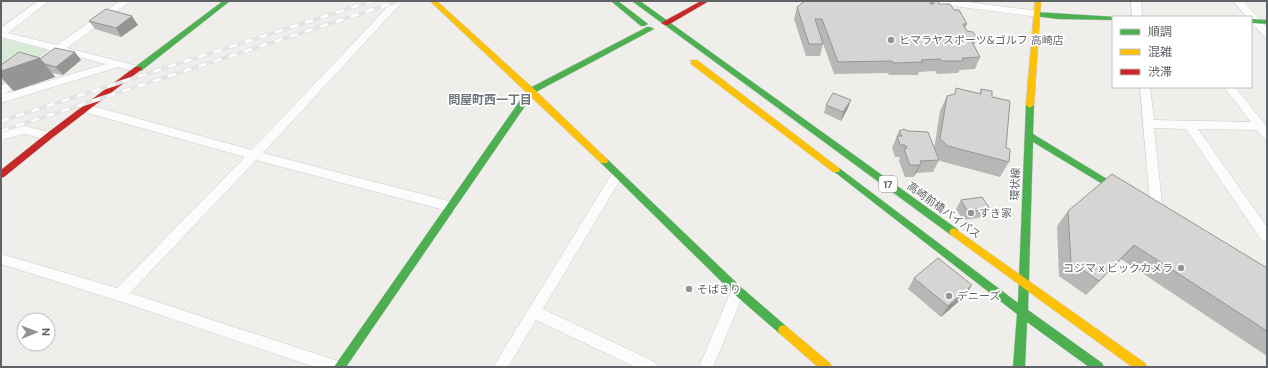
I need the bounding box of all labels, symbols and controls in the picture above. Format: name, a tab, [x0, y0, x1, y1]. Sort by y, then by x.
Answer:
legend	[1112, 16, 1252, 88]
text: 順調	[1148, 24, 1172, 40]
place label: ヒマラヤスポーツ&ゴルフ 高崎店	[899, 33, 1064, 47]
marker: ヒマラヤスポーツ&ゴルフ 高崎店	[886, 35, 896, 45]
text: 混雑	[1148, 44, 1172, 60]
text: 渋滞	[1148, 64, 1172, 80]
district label: 問屋町西一丁目	[448, 92, 532, 108]
street label: 環状線	[1007, 167, 1023, 201]
road number: 17	[879, 176, 897, 192]
street label: 高崎前橋バイパス	[904, 179, 984, 241]
place label: すき家	[979, 206, 1012, 220]
marker: すき家	[966, 208, 976, 218]
place label: コジマｘビックカメラ	[1063, 261, 1173, 275]
marker: コジマｘビックカメラ	[1176, 263, 1186, 273]
place label: そばきり	[697, 282, 741, 296]
marker: そばきり	[684, 284, 694, 294]
place label: デニーズ	[957, 289, 1000, 303]
marker: デニーズ	[944, 291, 954, 301]
north arrow	[16, 312, 56, 352]
text: N	[39, 328, 53, 336]

